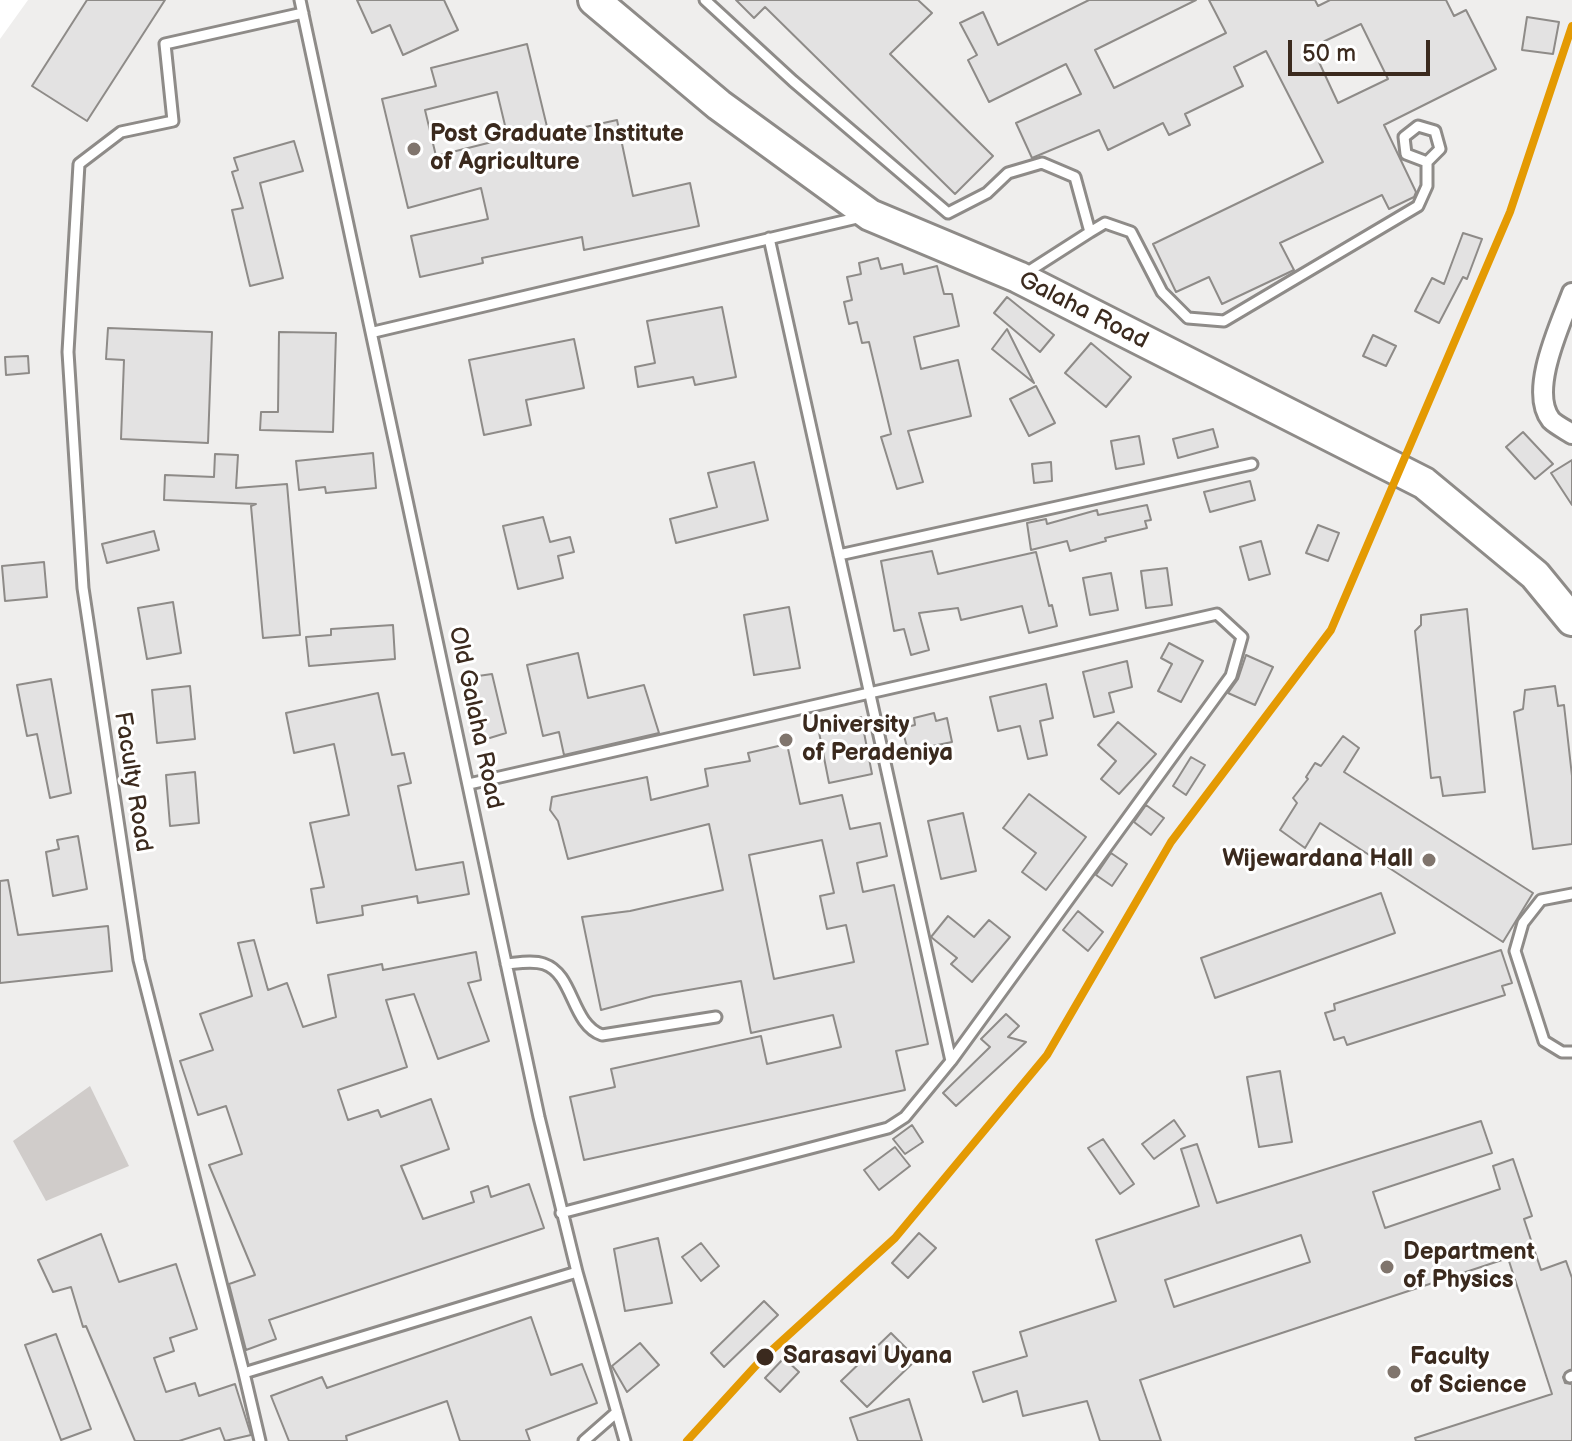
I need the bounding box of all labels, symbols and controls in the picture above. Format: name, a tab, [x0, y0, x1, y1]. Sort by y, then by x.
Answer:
scale bar	[1292, 24, 1434, 74]
text: 50 m	[1302, 39, 1356, 68]
place label: Post Graduate Institute of Agriculture	[430, 121, 684, 177]
marker: Post Graduate Institute of Agriculture	[405, 140, 423, 158]
street label: Galaha Road	[1013, 266, 1153, 356]
street label: Old Galaha Road	[442, 624, 508, 812]
street label: Faculty Road	[107, 710, 157, 854]
place label: University of Peradeniya	[802, 712, 953, 768]
marker: University of Peradeniya	[777, 731, 795, 749]
place label: Wijewardana Hall	[1222, 846, 1413, 874]
marker: Wijewardana Hall	[1420, 851, 1438, 869]
place label: Department of Physics	[1403, 1239, 1535, 1295]
marker: Department of Physics	[1378, 1258, 1396, 1276]
place label: Sarasavi Uyana	[783, 1343, 952, 1371]
place label: Faculty of Science	[1410, 1344, 1527, 1400]
marker: Sarasavi Uyana	[754, 1346, 776, 1368]
marker: Faculty of Science	[1385, 1363, 1403, 1381]

